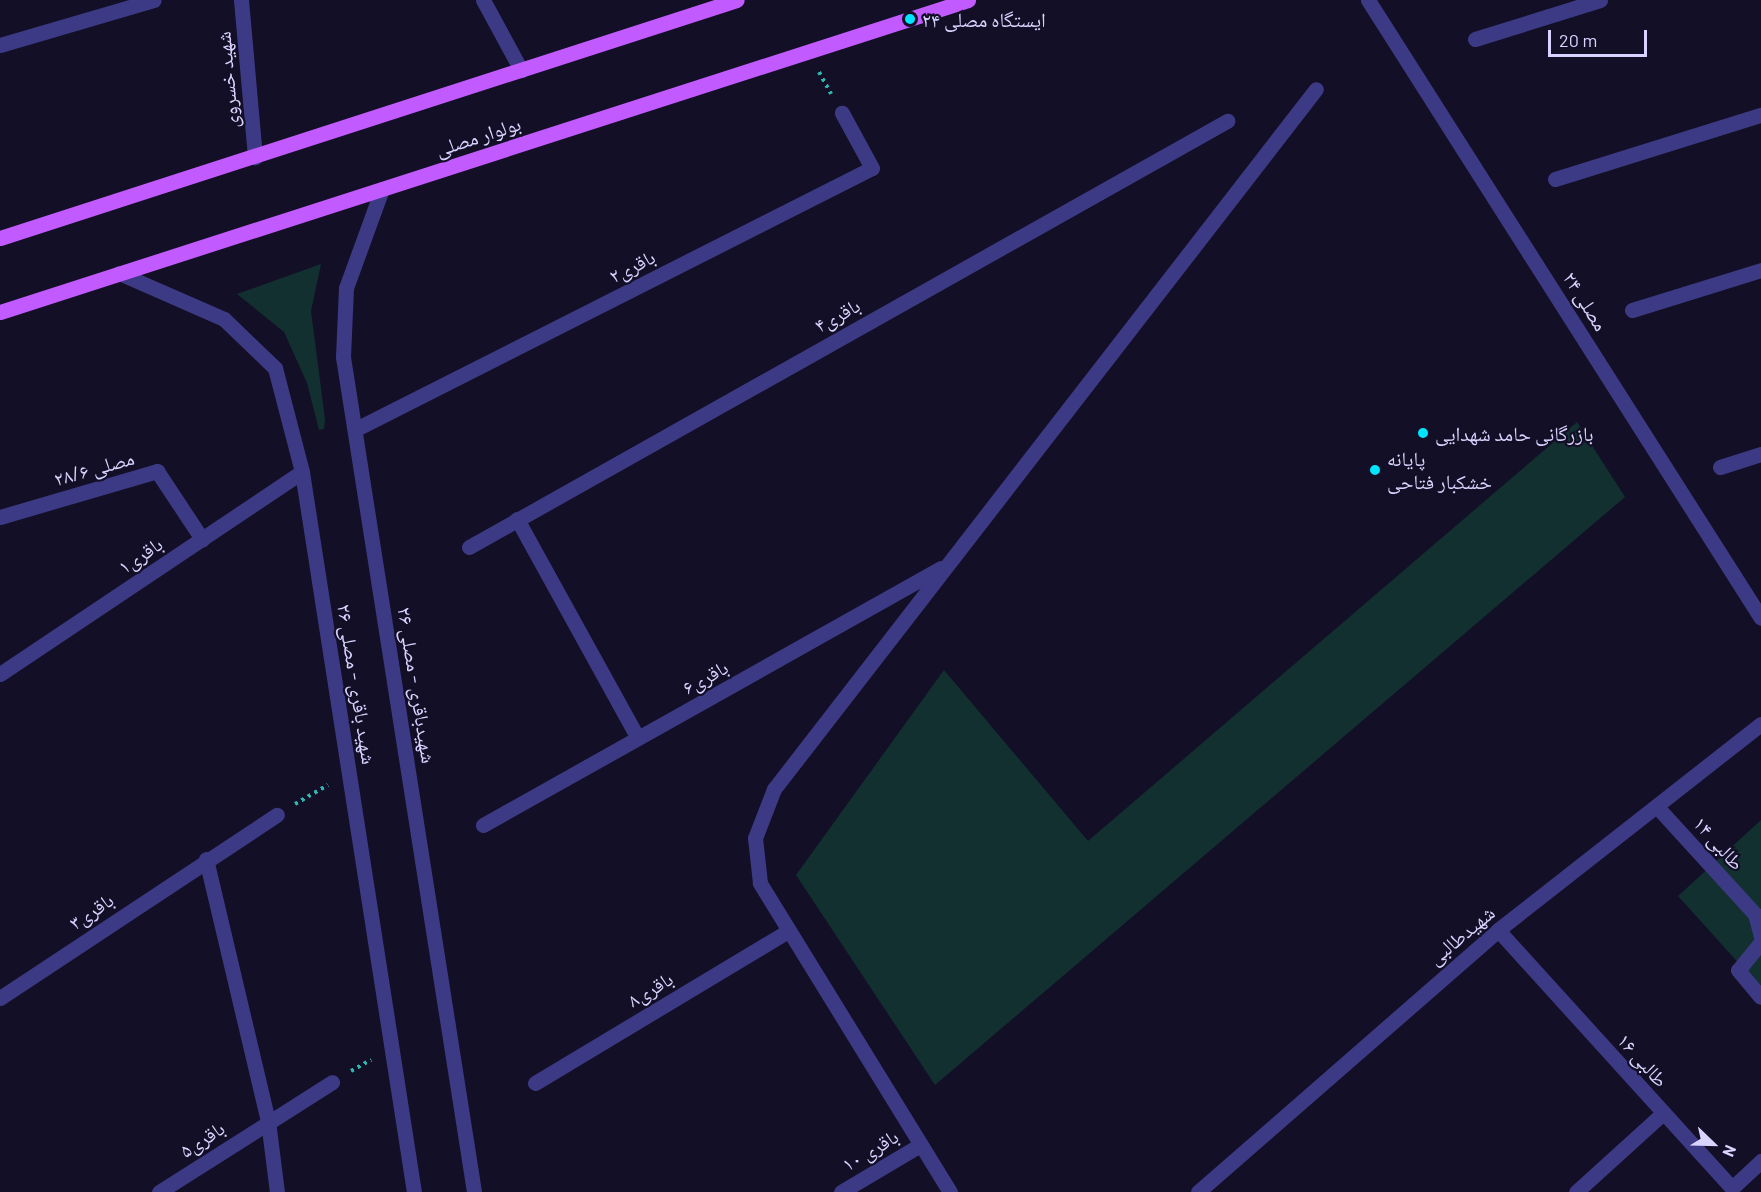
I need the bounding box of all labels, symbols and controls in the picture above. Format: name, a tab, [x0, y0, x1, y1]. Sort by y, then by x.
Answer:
place label: ایستگاه مصلی ۲۴	[922, 7, 1046, 31]
marker: ایستگاه مصلی ۲۴	[903, 12, 917, 26]
scale bar	[1551, 18, 1650, 56]
text: 20 m	[1559, 29, 1597, 51]
street label: شهید خسروی	[211, 31, 243, 129]
street label: بولوار مصلی	[432, 111, 524, 161]
street label: باقری۲	[605, 244, 659, 288]
street label: مصلی ۲۴	[1559, 267, 1613, 335]
street label: باقری۴	[810, 293, 864, 337]
place label: بازرگانی حامد شهدایی	[1435, 421, 1594, 445]
marker: بازرگانی حامد شهدایی	[1416, 426, 1430, 440]
street label: مصلی ۲۸/۶	[51, 445, 137, 491]
place label: پایانه خشکبار فتاحی	[1387, 446, 1492, 493]
marker: پایانه خشکبار فتاحی	[1368, 463, 1382, 477]
street label: باقری۱	[113, 532, 167, 578]
street label: شهید باقری - مصلی ۲۶	[332, 602, 382, 766]
street label: شهیدباقری - مصلی ۲۶	[393, 605, 441, 765]
street label: باقری۶	[678, 655, 732, 699]
street label: طالبی ۱۴	[1689, 811, 1749, 875]
street label: باقری۳	[64, 888, 118, 934]
street label: شهیدطالبی	[1423, 900, 1499, 970]
street label: باقری۸	[623, 966, 677, 1012]
street label: طالبی ۱۶	[1613, 1028, 1673, 1092]
north arrow	[1683, 1114, 1743, 1174]
street label: باقری۵	[175, 1116, 229, 1162]
street label: باقری ۱۰	[838, 1124, 902, 1176]
text: N	[1719, 1143, 1741, 1160]

